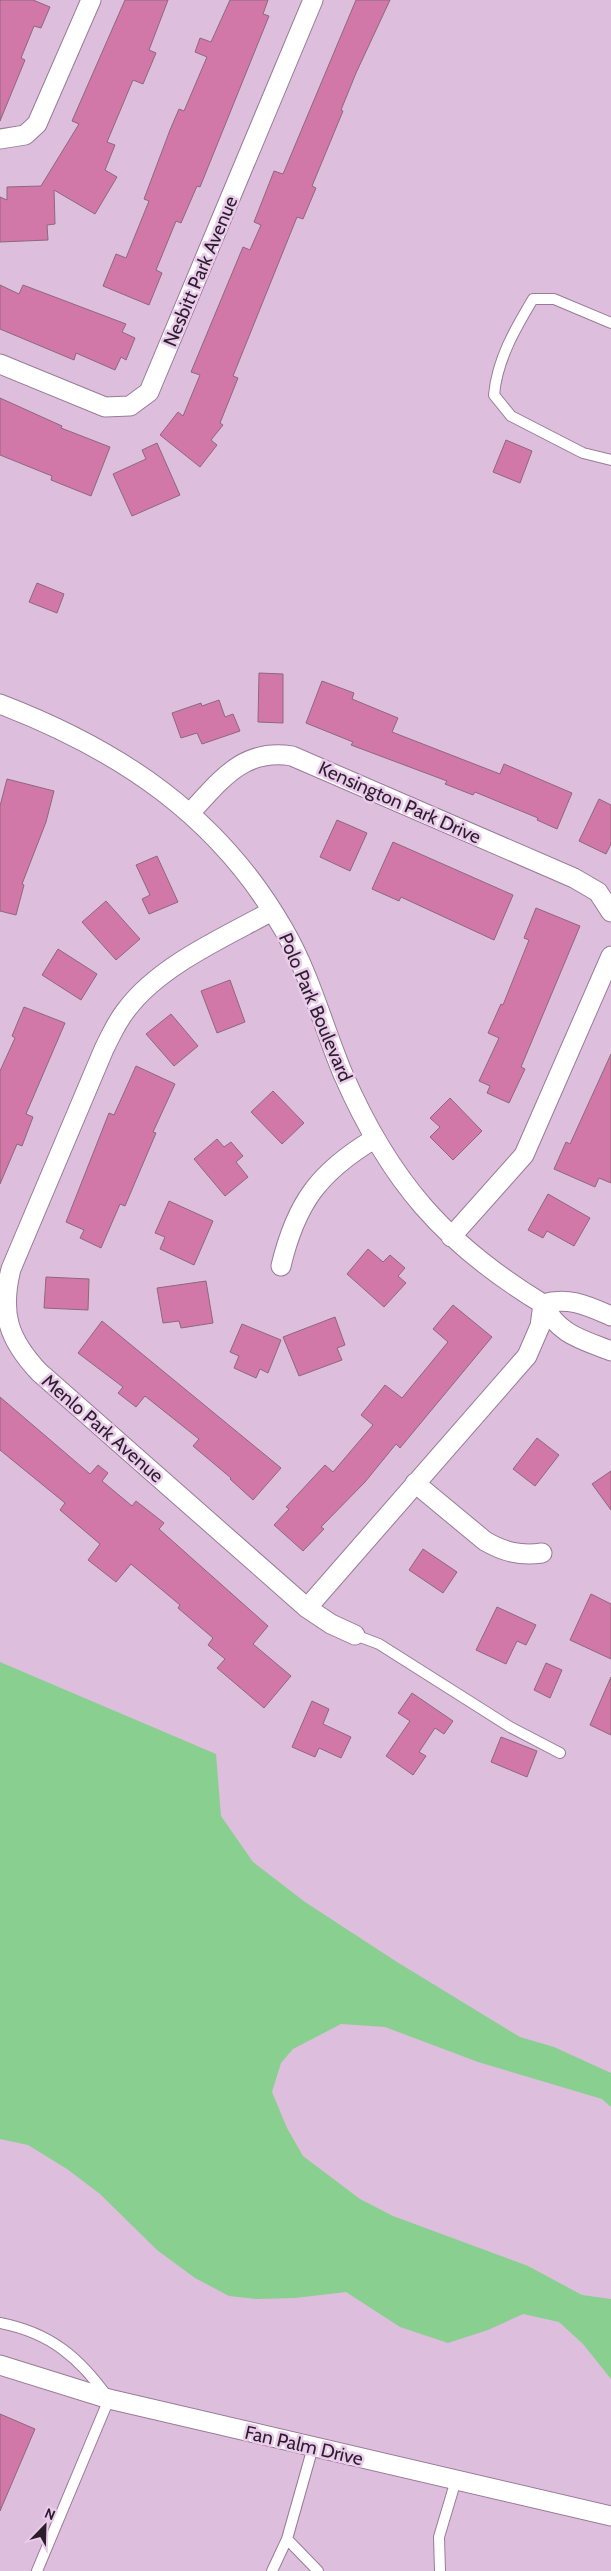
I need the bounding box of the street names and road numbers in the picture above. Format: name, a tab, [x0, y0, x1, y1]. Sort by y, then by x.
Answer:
street label: Nesbitt Park Avenue	[158, 192, 243, 350]
street label: Kensington Park Drive	[315, 756, 485, 849]
street label: Polo Park Boulevard	[274, 929, 357, 1085]
street label: Menlo Park Avenue	[37, 1369, 168, 1488]
street label: Fan Palm Drive	[243, 2421, 366, 2470]

